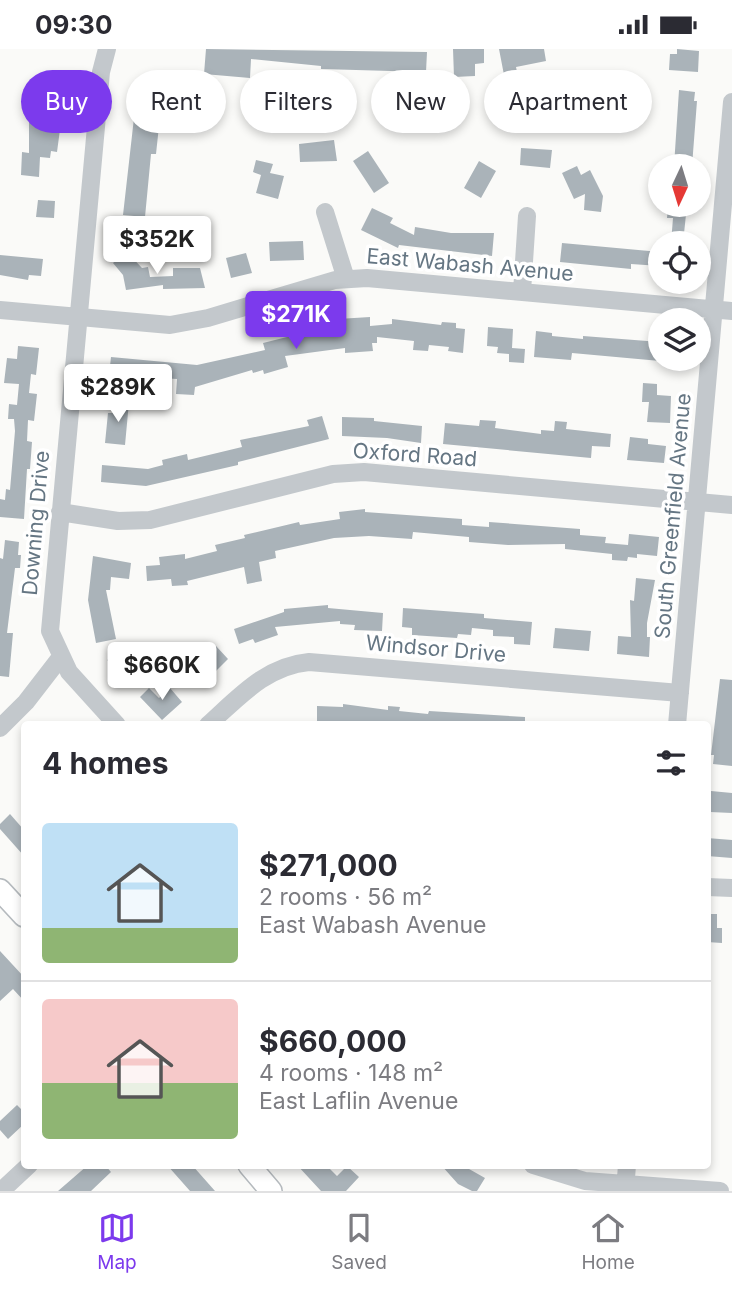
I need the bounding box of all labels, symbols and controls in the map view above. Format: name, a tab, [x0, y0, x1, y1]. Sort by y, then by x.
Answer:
text: 09:30	[35, 9, 112, 40]
chip: Buy	[21, 70, 112, 133]
chip: Rent	[126, 70, 226, 133]
chip: Filters	[240, 70, 357, 133]
chip: New	[371, 70, 470, 133]
chip: Apartment	[484, 70, 652, 133]
north arrow	[648, 154, 710, 217]
map controls	[648, 154, 711, 371]
pin: $352K	[108, 217, 206, 276]
text: $352K	[119, 225, 195, 253]
button: locate	[648, 231, 711, 294]
street label: East Wabash Avenue	[365, 243, 575, 286]
pin: $271K	[247, 292, 345, 351]
text: $271K	[261, 300, 331, 328]
button: layers	[648, 308, 711, 371]
pin: $289K	[69, 365, 167, 424]
text: $289K	[80, 373, 156, 401]
street label: South Greenfield Avenue	[649, 392, 696, 640]
street label: Oxford Road	[352, 438, 478, 471]
street label: Downing Drive	[17, 449, 54, 596]
street label: Windsor Drive	[365, 630, 507, 667]
pin: $660K	[113, 643, 211, 702]
text: $660K	[124, 651, 201, 679]
icon: filters	[652, 744, 690, 782]
text: 4 homes	[42, 745, 169, 781]
text: $271,000	[259, 847, 398, 883]
icon: home	[98, 851, 182, 935]
text: 2 rooms · 56 m²	[259, 883, 432, 911]
text: East Wabash Avenue	[259, 911, 487, 939]
text: $660,000	[259, 1023, 407, 1059]
icon: home	[98, 1027, 182, 1111]
text: 4 rooms · 148 m²	[259, 1059, 443, 1087]
text: East Laflin Avenue	[259, 1087, 458, 1115]
tab: Map	[97, 1209, 137, 1274]
tab: Saved	[331, 1209, 387, 1274]
tab: Home	[581, 1209, 635, 1274]

